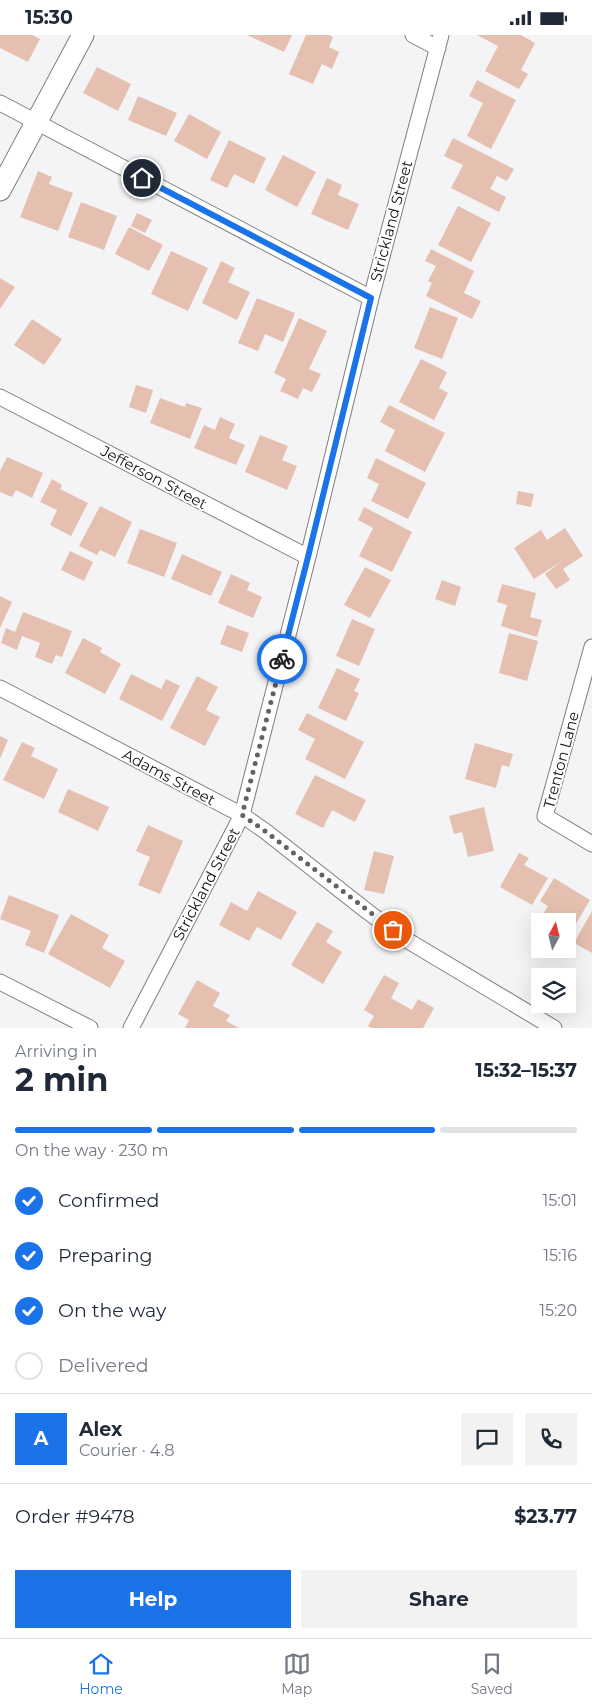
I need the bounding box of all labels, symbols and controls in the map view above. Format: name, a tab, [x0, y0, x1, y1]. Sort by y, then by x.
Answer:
text: 15:30	[25, 6, 73, 29]
pin	[121, 157, 163, 199]
street label: Strickland Street	[366, 158, 416, 284]
icon: home	[128, 164, 156, 192]
street label: Jefferson Street	[97, 440, 210, 513]
courier	[257, 634, 307, 684]
icon: bike	[268, 645, 296, 673]
street label: Trenton Lane	[539, 709, 583, 811]
street label: Adams Street	[119, 745, 219, 809]
street label: Strickland Street	[168, 824, 244, 944]
pin	[372, 909, 414, 951]
north arrow	[531, 913, 576, 957]
map controls	[531, 913, 576, 1013]
icon: bag	[379, 916, 407, 944]
button: layers	[531, 968, 576, 1013]
text: Arriving in	[15, 1042, 97, 1061]
text: 15:32–15:37	[475, 1059, 577, 1082]
text: 2 min	[15, 1060, 108, 1099]
text: On the way · 230 m	[15, 1141, 168, 1160]
icon: check	[15, 1187, 43, 1215]
text: Confirmed	[58, 1189, 159, 1212]
text: 15:01	[542, 1191, 577, 1210]
icon: check	[15, 1242, 43, 1270]
text: Preparing	[58, 1244, 153, 1267]
text: 15:16	[543, 1246, 577, 1265]
icon: check	[15, 1297, 43, 1325]
text: On the way	[58, 1299, 166, 1322]
text: 15:20	[539, 1301, 577, 1320]
text: Delivered	[58, 1354, 149, 1377]
button: chat	[461, 1413, 513, 1465]
button: phone	[525, 1413, 577, 1465]
text: Alex	[79, 1418, 122, 1441]
text: A	[34, 1427, 48, 1450]
text: Courier · 4.8	[79, 1441, 175, 1460]
text: Order #9478	[15, 1505, 135, 1528]
text: $23.77	[514, 1505, 577, 1528]
button: Help	[15, 1570, 291, 1628]
button: Share	[301, 1570, 577, 1628]
tab: Home	[79, 1650, 123, 1698]
tab: Map	[281, 1650, 312, 1698]
tab: Saved	[471, 1650, 513, 1698]

